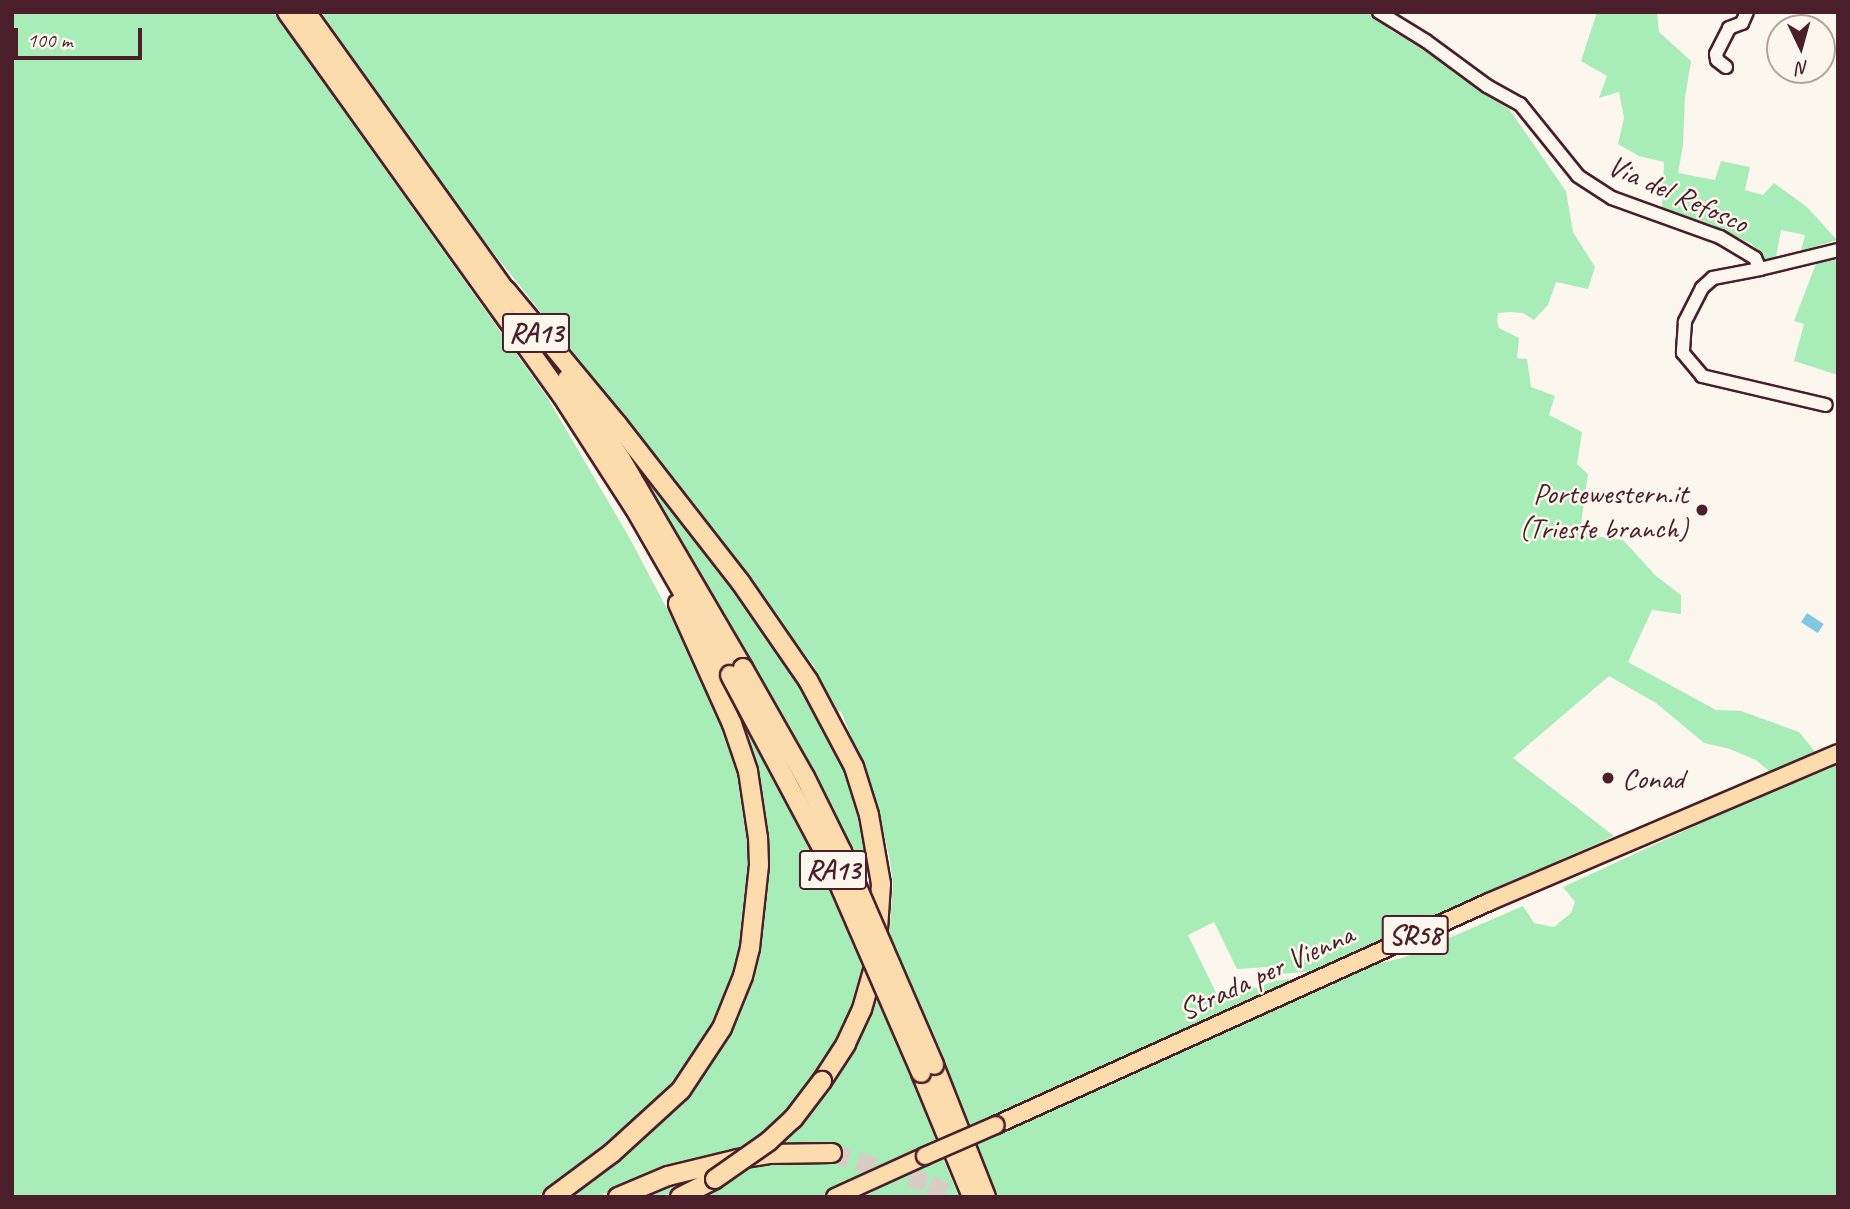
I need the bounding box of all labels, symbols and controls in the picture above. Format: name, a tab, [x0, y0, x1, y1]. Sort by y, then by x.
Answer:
scale bar	[18, 14, 145, 58]
north arrow	[1766, 14, 1836, 84]
text: 100 m	[27, 27, 72, 53]
text: N	[1796, 55, 1810, 80]
street label: Via del Refosco	[1602, 147, 1754, 241]
road number: RA13	[501, 308, 571, 358]
place label: Portewestern.it (Trieste branch)	[1519, 475, 1688, 546]
marker: Portewestern.it (Trieste branch)	[1694, 502, 1710, 518]
place label: Conad	[1622, 760, 1684, 796]
marker: Conad	[1600, 770, 1616, 786]
road number: RA13	[798, 846, 868, 894]
road number: SR58	[1380, 911, 1450, 960]
street label: Strada per Vienna	[1173, 916, 1359, 1028]

